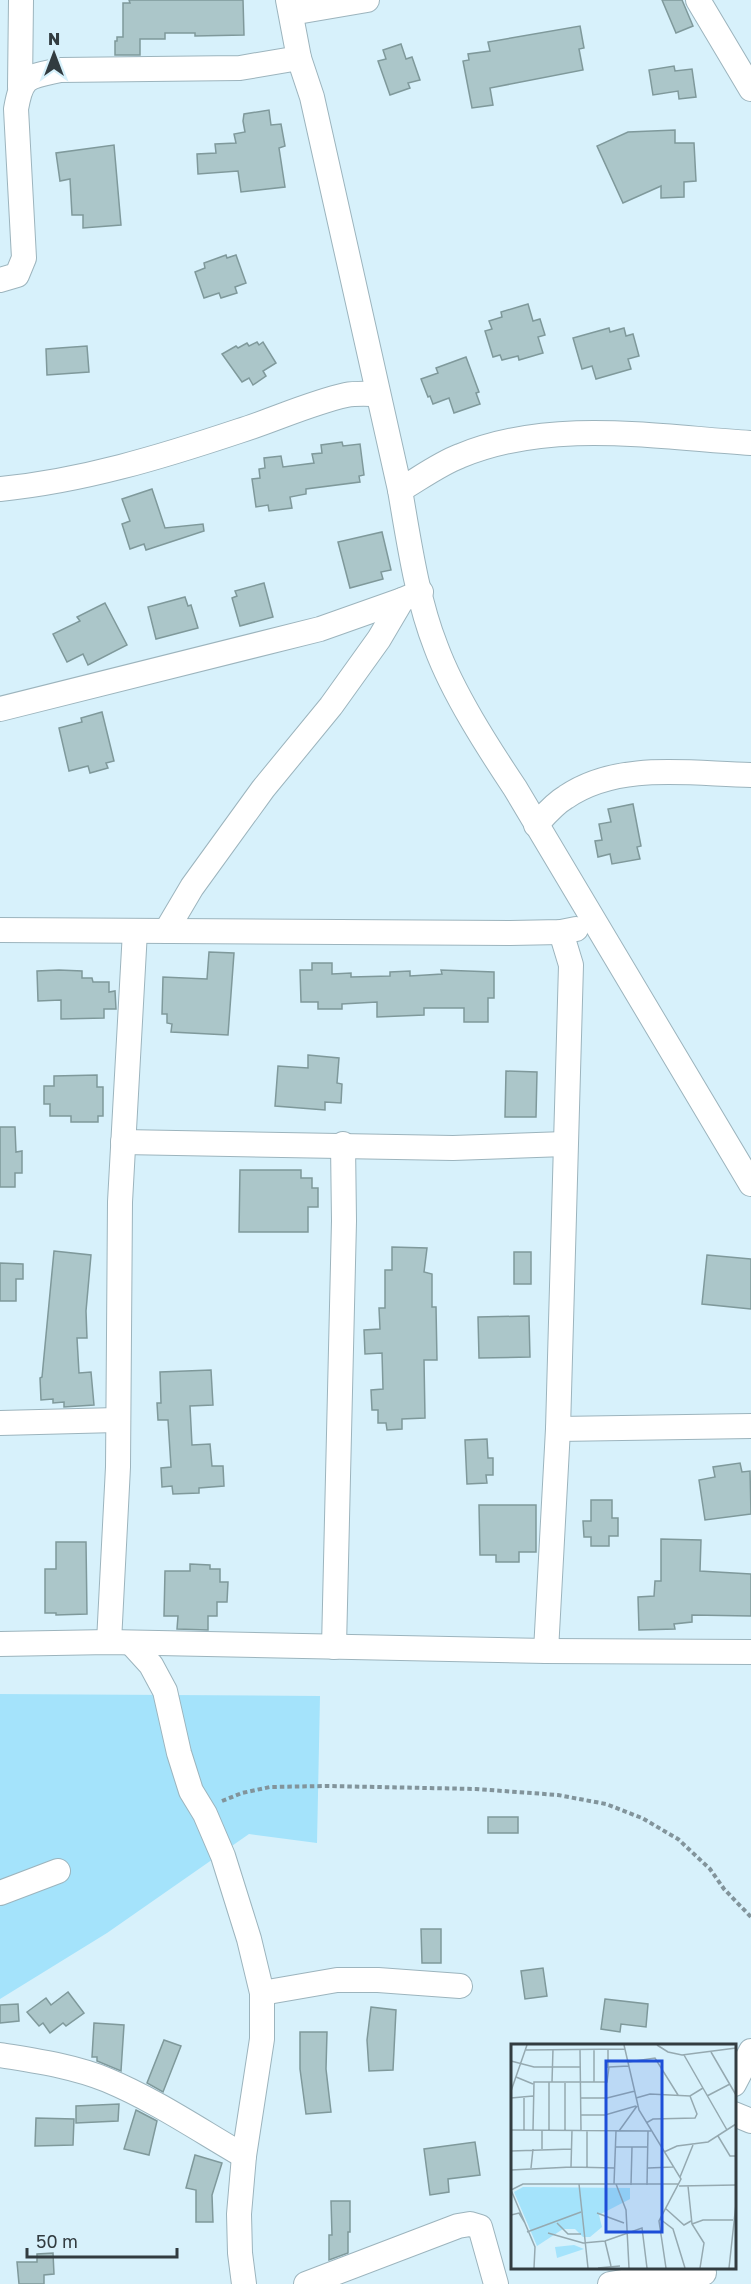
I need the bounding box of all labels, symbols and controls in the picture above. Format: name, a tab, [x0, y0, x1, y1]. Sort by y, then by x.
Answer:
north arrow	[24, 24, 84, 84]
text: N	[48, 29, 60, 49]
inset map	[511, 2044, 736, 2269]
scale bar	[27, 2221, 177, 2259]
text: 50 m	[36, 2230, 78, 2252]

